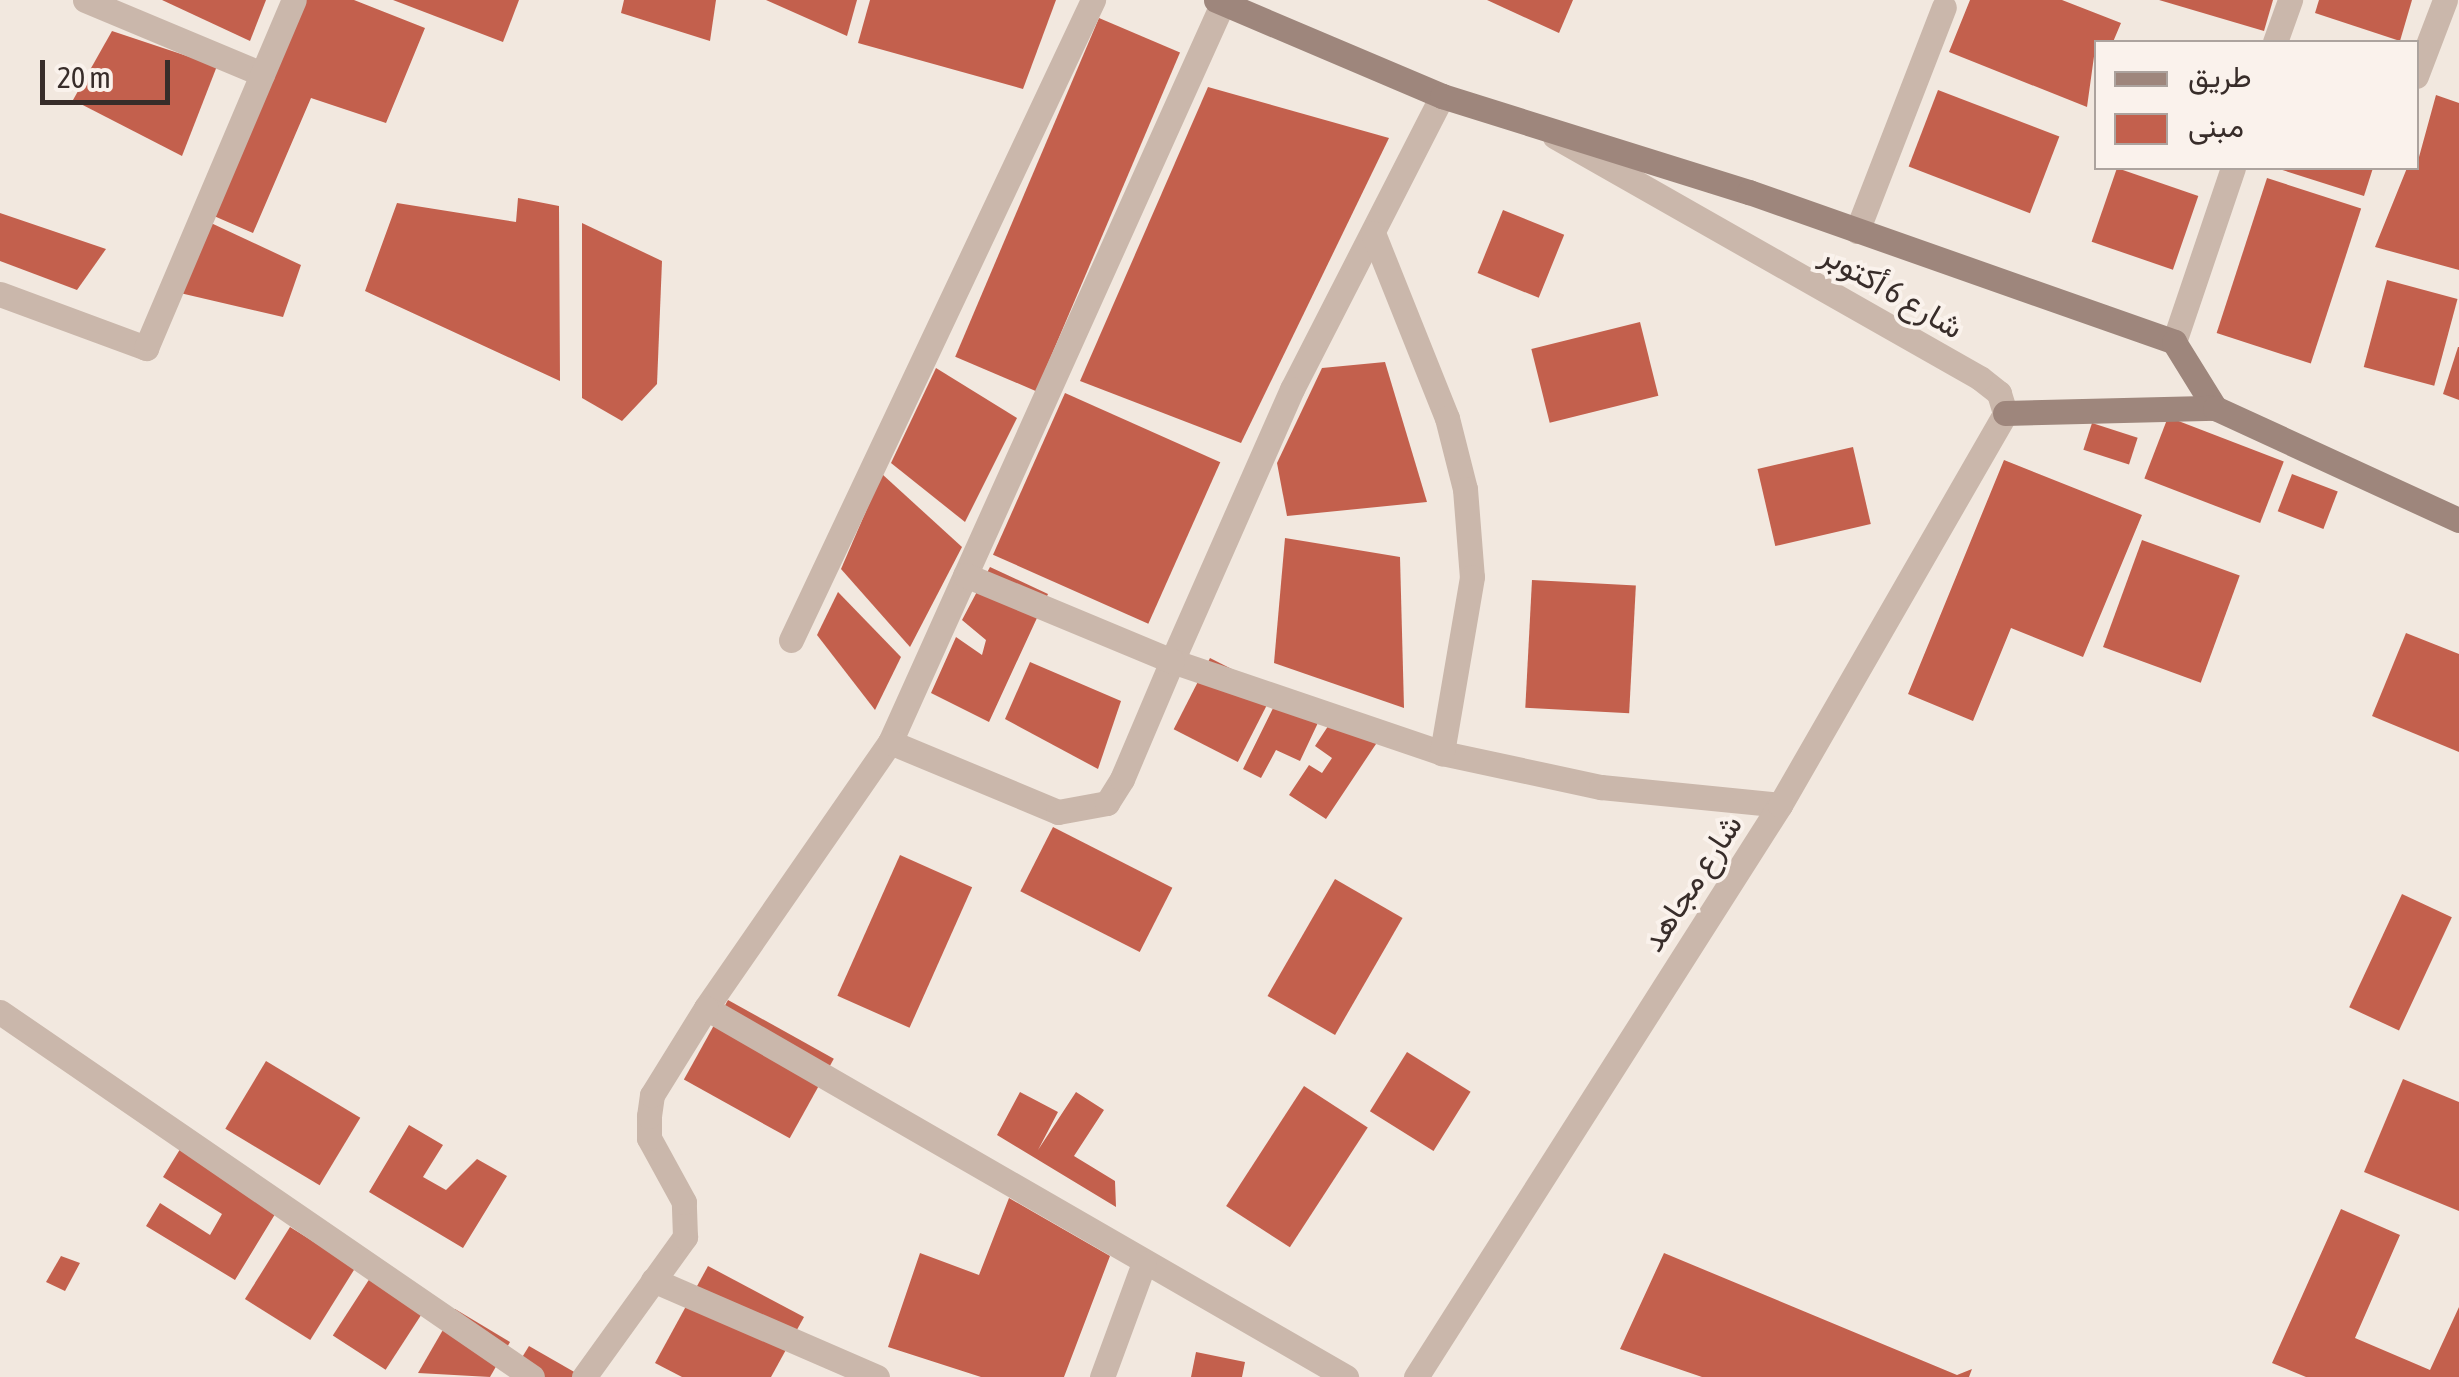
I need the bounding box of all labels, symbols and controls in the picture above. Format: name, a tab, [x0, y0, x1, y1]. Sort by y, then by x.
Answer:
scale bar	[45, 40, 175, 102]
legend	[2094, 40, 2419, 170]
text: طريق	[2188, 59, 2252, 93]
text: 20 m	[57, 60, 111, 94]
text: مبنى	[2188, 109, 2244, 143]
street label: شارع 6 أكتوبر	[1814, 235, 1970, 347]
street label: شارع مجاهد	[1634, 807, 1750, 959]

